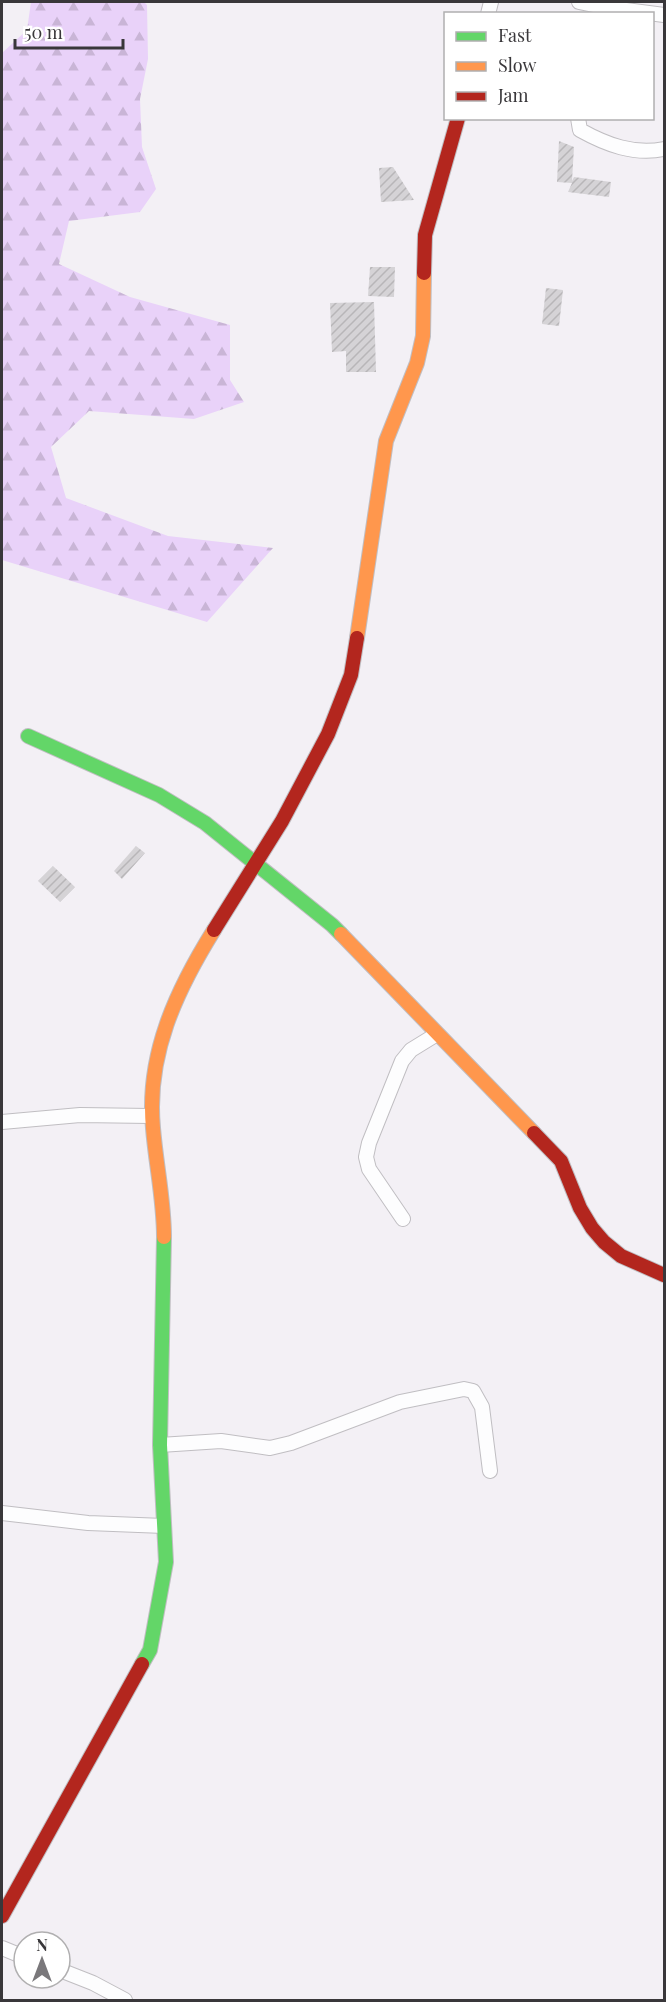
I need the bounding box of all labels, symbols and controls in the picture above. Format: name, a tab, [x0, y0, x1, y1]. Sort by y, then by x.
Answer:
scale bar	[15, 12, 123, 50]
legend	[444, 12, 654, 120]
text: 50 m	[24, 20, 63, 44]
text: Fast	[498, 23, 532, 47]
text: Slow	[498, 53, 536, 77]
text: Jam	[497, 83, 528, 107]
north arrow	[12, 1930, 72, 1990]
text: N	[36, 1934, 48, 1955]

